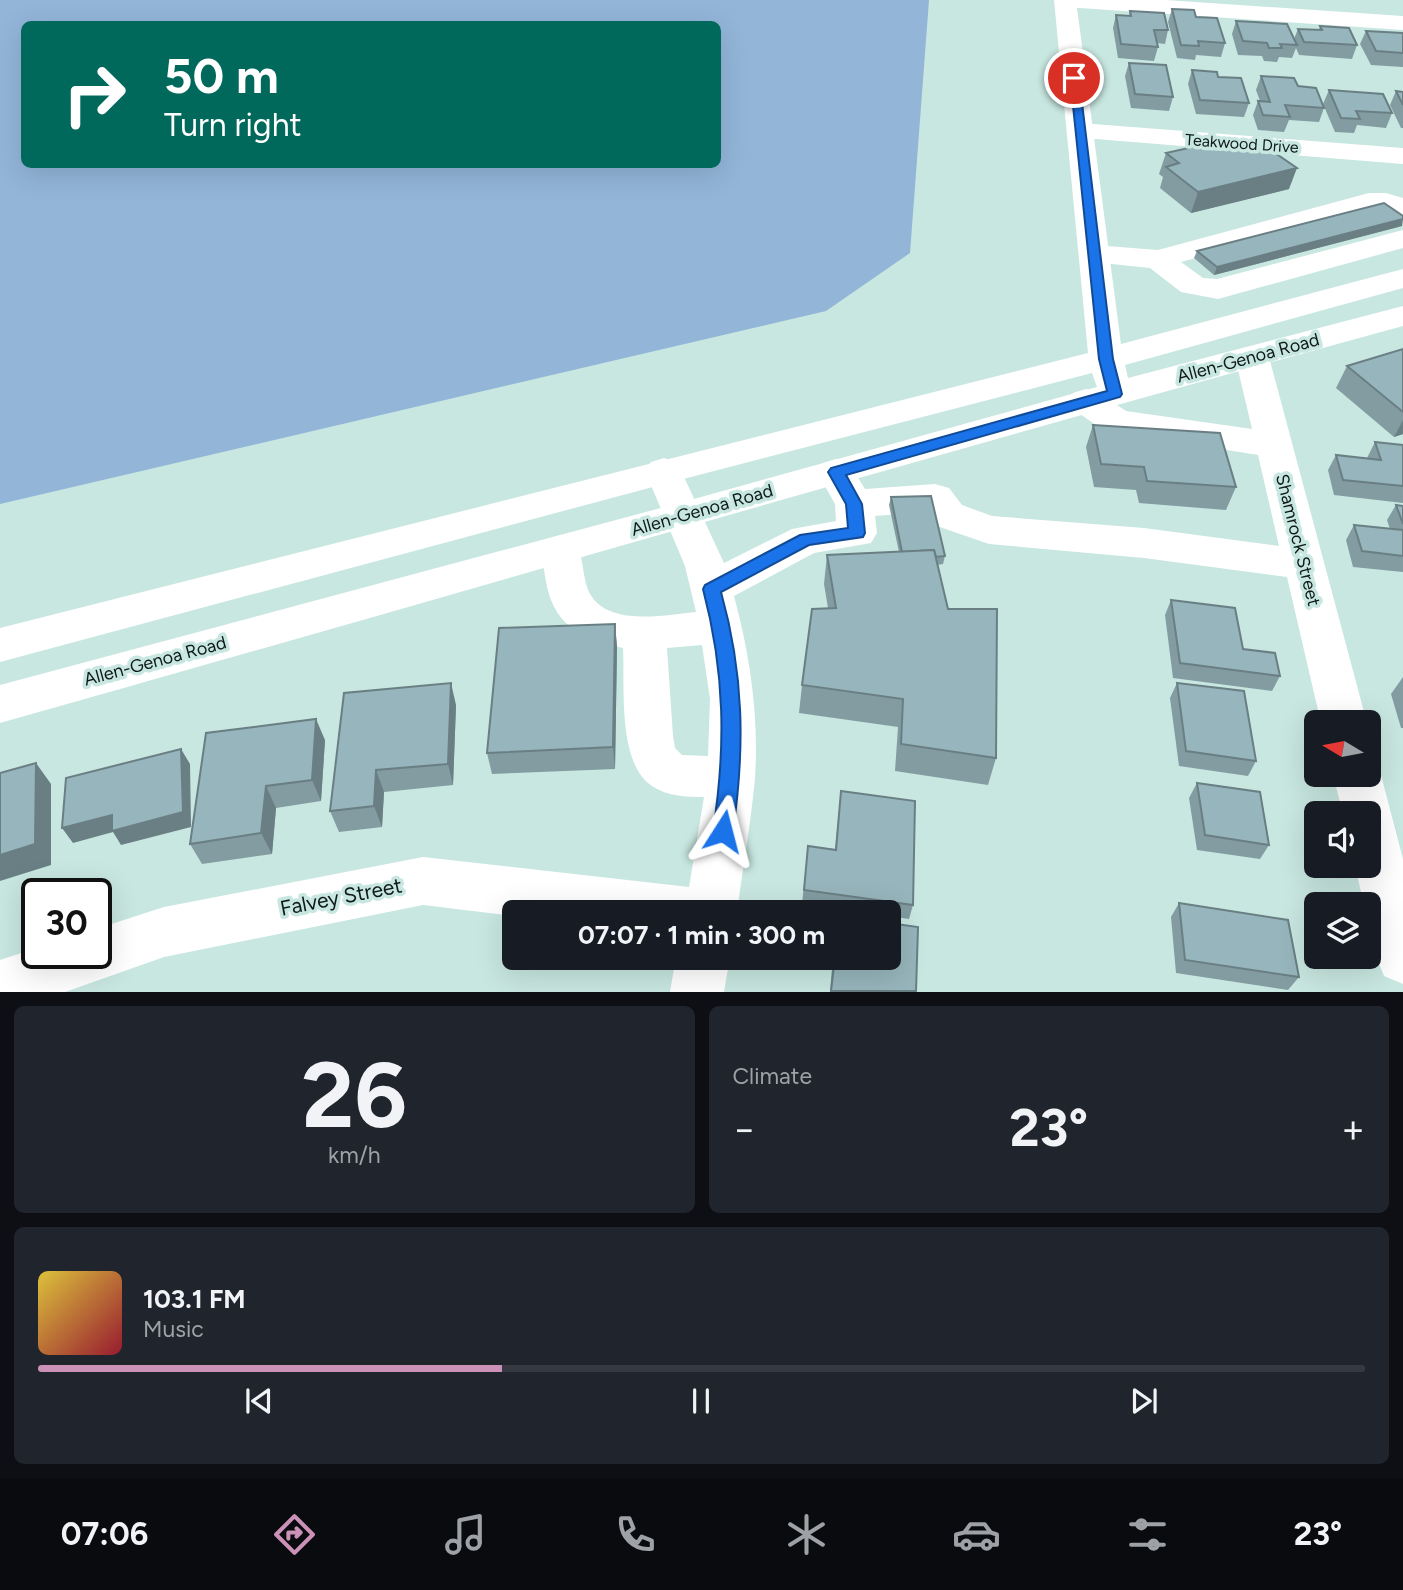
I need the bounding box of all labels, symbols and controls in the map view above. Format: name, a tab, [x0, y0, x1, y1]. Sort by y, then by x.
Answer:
text: 50 m	[164, 46, 279, 105]
pin	[1044, 48, 1104, 108]
icon: right	[49, 49, 140, 140]
icon: arrive	[1055, 59, 1093, 97]
text: Turn right	[164, 106, 302, 144]
street label: Teakwood Drive	[1185, 130, 1300, 157]
street label: Allen-Genoa Road	[1174, 328, 1322, 388]
street label: Shamrock Street	[1271, 472, 1325, 609]
street label: Allen-Genoa Road	[629, 479, 775, 541]
street label: Allen-Genoa Road	[81, 631, 229, 691]
north arrow	[1304, 710, 1381, 788]
map controls	[1304, 710, 1381, 969]
position arrow	[686, 794, 760, 868]
button: sound	[1304, 801, 1381, 878]
street label: Falvey Street	[278, 872, 404, 921]
speed limit sign: 30	[21, 878, 112, 969]
button: layers	[1304, 892, 1381, 969]
text: 07:07 · 1 min · 300 m	[578, 919, 825, 951]
text: 26	[302, 1041, 407, 1150]
text: Climate	[733, 1062, 812, 1090]
text: 23°	[1009, 1097, 1088, 1159]
text: −	[733, 1106, 756, 1152]
text: +	[1341, 1106, 1365, 1152]
text: km/h	[328, 1141, 381, 1169]
text: 103.1 FM	[143, 1283, 246, 1315]
text: Music	[143, 1315, 204, 1343]
icon: previous	[240, 1382, 278, 1420]
icon: pause	[682, 1382, 720, 1420]
icon: next	[1125, 1382, 1163, 1420]
icon: directions	[270, 1510, 319, 1559]
icon: music	[441, 1510, 490, 1559]
icon: phone	[611, 1510, 660, 1559]
icon: climate	[782, 1510, 831, 1559]
icon: car	[952, 1510, 1001, 1559]
icon: filters	[1123, 1510, 1172, 1559]
text: 07:06	[61, 1515, 148, 1553]
text: 23°	[1294, 1515, 1342, 1553]

